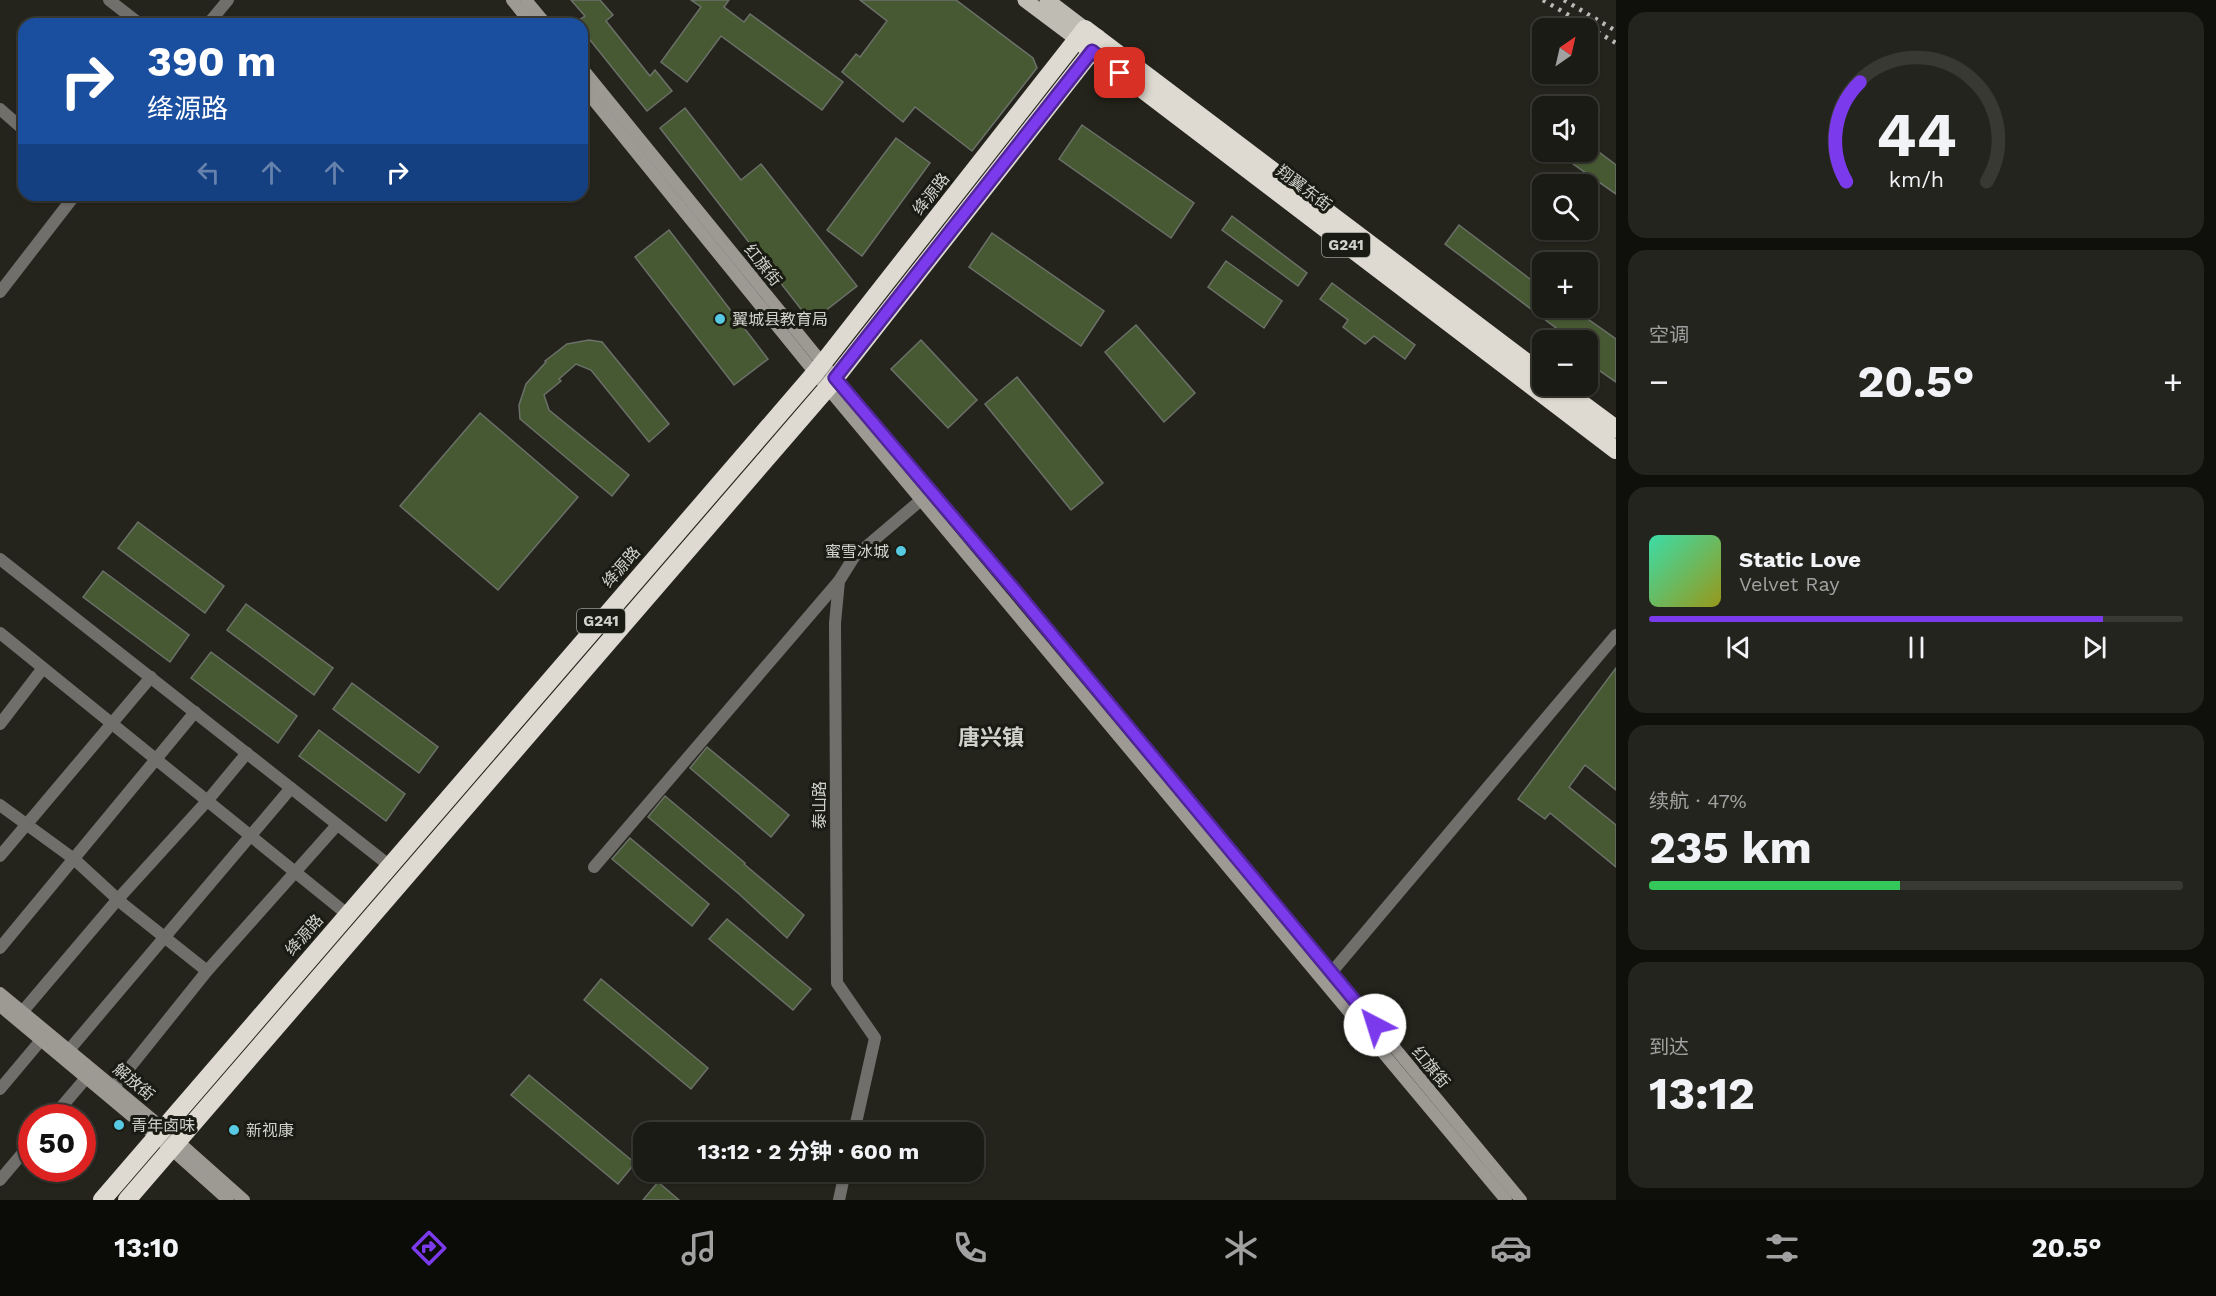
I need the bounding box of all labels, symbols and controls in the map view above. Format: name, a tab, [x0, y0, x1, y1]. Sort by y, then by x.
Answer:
north arrow	[1532, 18, 1598, 84]
map controls	[1532, 18, 1598, 396]
text: 390 m	[147, 37, 276, 86]
icon: right	[48, 42, 126, 120]
pin	[1094, 47, 1145, 98]
icon: arrive	[1103, 56, 1136, 89]
text: 绛源路	[147, 93, 228, 125]
button: sound	[1532, 96, 1598, 162]
text: 44	[1876, 98, 1956, 171]
icon: left	[192, 156, 225, 189]
icon: ahead	[255, 156, 288, 189]
icon: ahead	[318, 156, 351, 189]
icon: right	[381, 156, 414, 189]
street label: 翔翼东街	[1273, 161, 1335, 215]
text: km/h	[1888, 167, 1944, 192]
street label: 绛源路	[909, 169, 953, 219]
button: search	[1532, 174, 1598, 240]
road number: G241	[1322, 233, 1370, 257]
street label: 红旗街	[741, 240, 785, 290]
button: +	[1532, 252, 1598, 318]
place label: 翼城县教育局	[732, 310, 828, 329]
marker: 翼城县教育局	[713, 312, 727, 326]
text: 空调	[1649, 323, 1689, 347]
button: −	[1532, 330, 1598, 396]
text: 20.5°	[1858, 355, 1974, 408]
text: −	[1649, 362, 1669, 401]
text: +	[2163, 362, 2183, 401]
place label: 蜜雪冰城	[825, 542, 889, 561]
street label: 绛源路	[598, 543, 644, 591]
marker: 蜜雪冰城	[894, 544, 908, 558]
text: Static Love	[1739, 547, 1861, 572]
text: Velvet Ray	[1739, 572, 1840, 596]
road number: G241	[577, 609, 625, 633]
icon: previous	[1722, 631, 1755, 664]
icon: pause	[1900, 631, 1933, 664]
icon: next	[2078, 631, 2111, 664]
district label: 唐兴镇	[958, 725, 1024, 750]
street label: 泰山路	[810, 781, 829, 829]
text: 续航 · 47%	[1649, 789, 1747, 813]
text: 235 km	[1649, 821, 1812, 874]
street label: 绛源路	[281, 911, 327, 959]
position arrow	[1343, 993, 1407, 1057]
text: 到达	[1649, 1035, 1689, 1059]
street label: 红旗街	[1408, 1043, 1454, 1091]
street label: 解放街	[110, 1059, 158, 1105]
text: 13:12	[1649, 1067, 1755, 1120]
speed limit sign: 50	[18, 1104, 96, 1182]
place label: 青年卤味	[131, 1116, 195, 1135]
marker: 青年卤味	[112, 1118, 126, 1132]
place label: 新视康	[246, 1121, 294, 1140]
marker: 新视康	[227, 1123, 241, 1137]
text: 13:12 · 2 分钟 · 600 m	[698, 1139, 919, 1164]
icon: directions	[408, 1227, 450, 1269]
icon: music	[678, 1227, 720, 1269]
icon: phone	[949, 1227, 991, 1269]
icon: climate	[1220, 1227, 1262, 1269]
icon: car	[1490, 1227, 1532, 1269]
icon: filters	[1761, 1227, 1803, 1269]
text: 13:10	[114, 1232, 179, 1264]
text: 20.5°	[2032, 1232, 2102, 1264]

